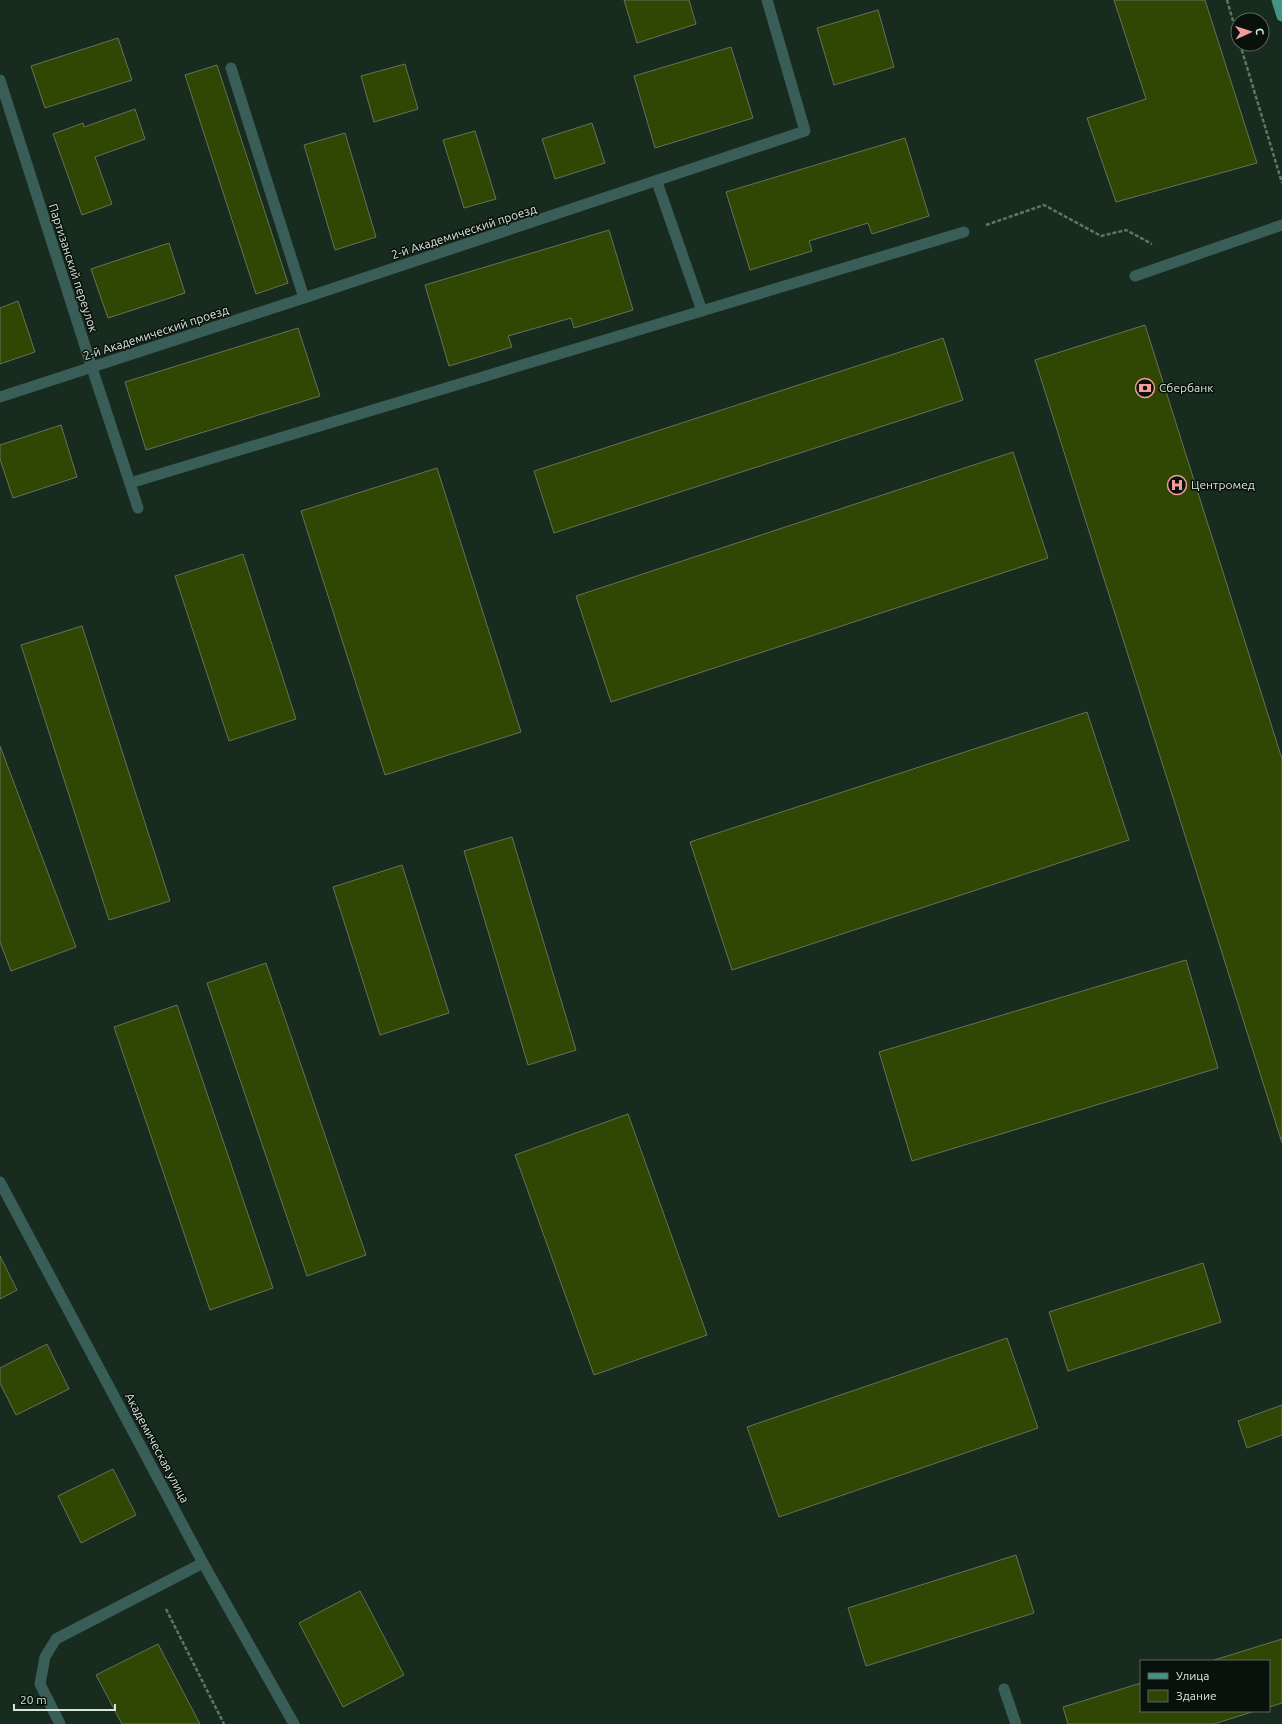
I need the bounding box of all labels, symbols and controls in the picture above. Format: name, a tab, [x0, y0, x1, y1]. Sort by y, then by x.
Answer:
north arrow	[1230, 12, 1270, 52]
text: С	[1254, 28, 1266, 35]
street label: Партизанский переулок	[47, 202, 100, 334]
street label: 2-й Академический проезд	[390, 202, 538, 261]
street label: 2-й Академический проезд	[82, 303, 230, 362]
bank icon: Сбербанк	[1134, 377, 1156, 399]
place label: Сбербанк	[1159, 381, 1213, 394]
hospital icon: Центромед	[1166, 474, 1188, 496]
place label: Центромед	[1191, 478, 1255, 491]
street label: Академическая улица	[123, 1391, 192, 1505]
legend	[1140, 1660, 1270, 1712]
text: Улица	[1176, 1669, 1209, 1682]
scale bar	[14, 1686, 115, 1712]
text: Здание	[1176, 1689, 1217, 1702]
text: 20 m	[20, 1693, 47, 1706]

